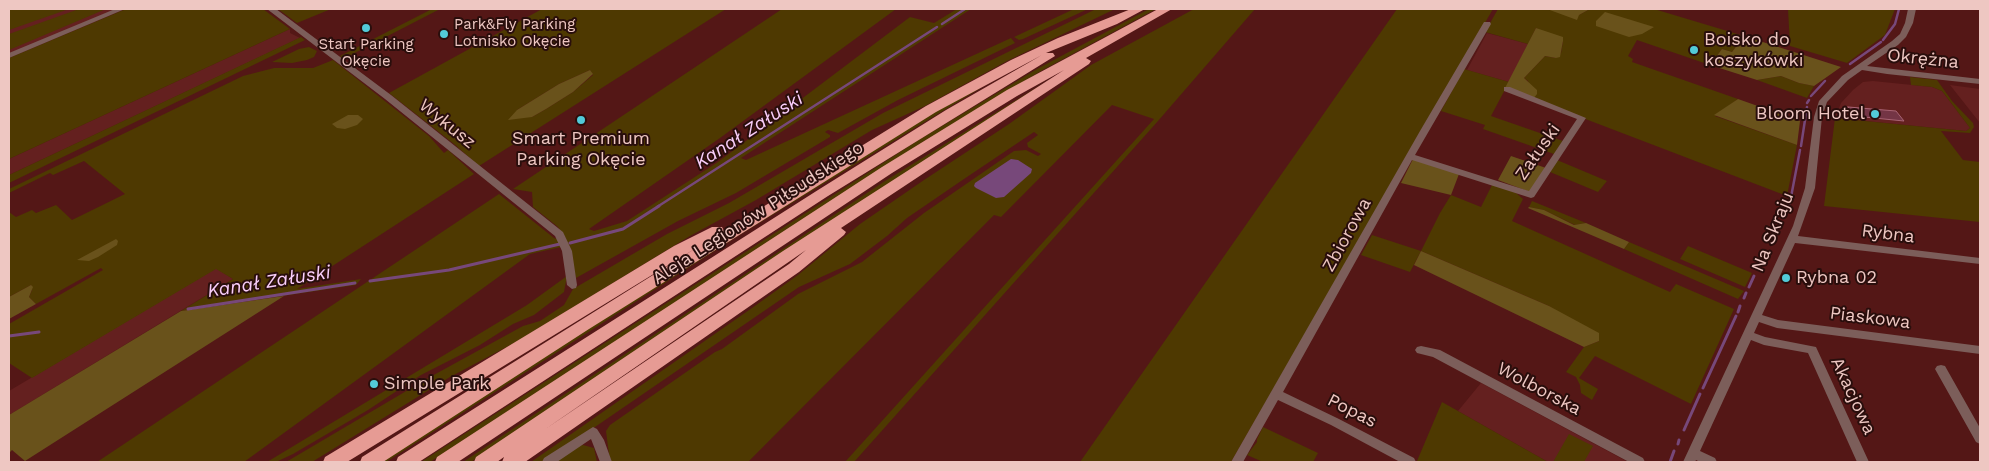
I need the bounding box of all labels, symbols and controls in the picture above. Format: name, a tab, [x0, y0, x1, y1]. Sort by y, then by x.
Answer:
place label: Park&Fly Parking Lotnisko Okęcie	[454, 16, 575, 51]
marker: Start Parking Okęcie	[360, 22, 372, 34]
marker: Park&Fly Parking Lotnisko Okęcie	[438, 28, 450, 40]
place label: Boisko do koszykówki	[1704, 29, 1804, 72]
place label: Start Parking Okęcie	[319, 36, 413, 71]
marker: Boisko do koszykówki	[1688, 44, 1700, 56]
street label: Okrężna	[1886, 44, 1960, 74]
water label: Kanał Załuski	[691, 87, 807, 175]
street label: Wykusz	[414, 95, 480, 153]
place label: Bloom Hotel	[1756, 103, 1865, 125]
marker: Bloom Hotel	[1869, 108, 1881, 120]
marker: Smart Premium Parking Okęcie	[575, 114, 587, 126]
street label: Załuski	[1511, 120, 1565, 184]
place label: Smart Premium Parking Okęcie	[512, 128, 650, 170]
street label: Aleja Legionów Piłsudskiego	[648, 137, 868, 289]
street label: Na Skraju	[1747, 189, 1799, 275]
street label: Zbiorowa	[1318, 194, 1376, 276]
street label: Rybna	[1860, 220, 1916, 248]
water label: Kanał Załuski	[206, 261, 332, 303]
place label: Rybna 02	[1796, 267, 1877, 289]
marker: Rybna 02	[1780, 272, 1792, 284]
street label: Piaskowa	[1829, 302, 1911, 334]
street label: Akacjowa	[1826, 354, 1880, 438]
street label: Wolborska	[1493, 358, 1585, 420]
place label: Simple Park	[384, 373, 489, 395]
marker: Simple Park	[368, 378, 380, 390]
street label: Popas	[1324, 389, 1380, 433]

